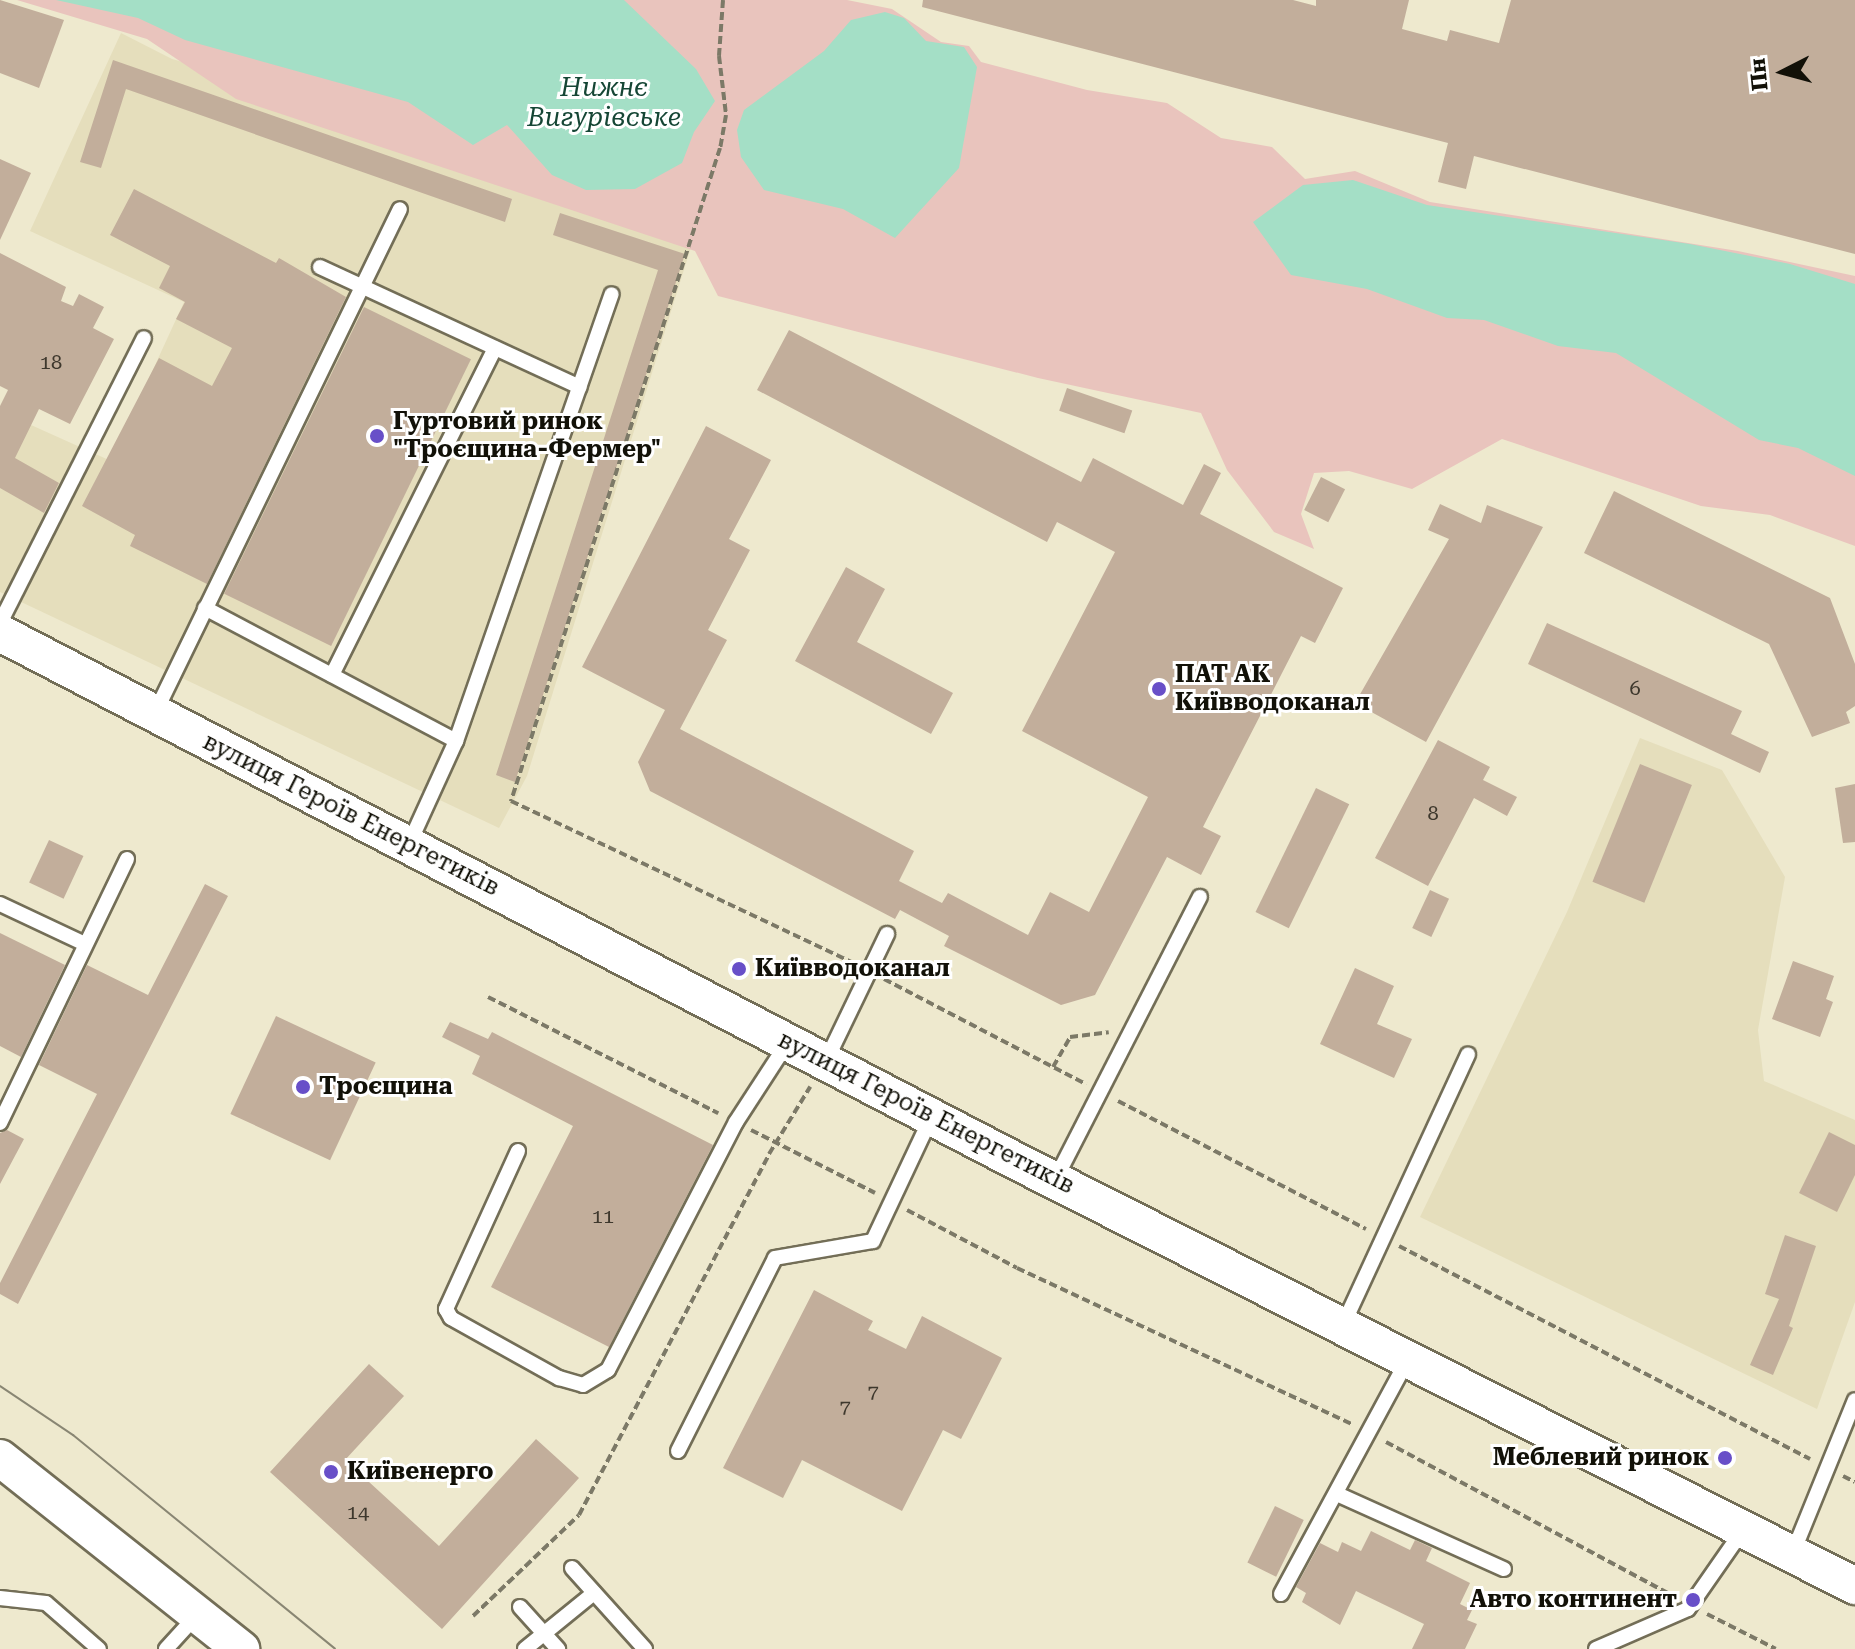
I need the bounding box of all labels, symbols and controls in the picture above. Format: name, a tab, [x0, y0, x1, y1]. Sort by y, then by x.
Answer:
north arrow	[1743, 32, 1823, 112]
text: Пн	[1744, 57, 1773, 92]
water label: Нижнє Вигурівське	[527, 72, 681, 134]
house number: 18	[40, 350, 62, 374]
place label: Гуртовий ринок "Троєщина-Фермер"	[393, 408, 661, 464]
marker: Гуртовий ринок "Троєщина-Фермер"	[368, 427, 386, 445]
place label: ПАТ АК Київводоканал	[1175, 661, 1370, 717]
house number: 6	[1629, 676, 1641, 700]
marker: ПАТ АК Київводоканал	[1150, 680, 1168, 698]
street label: вулиця Героїв Енергетиків	[198, 728, 504, 902]
house number: 8	[1427, 801, 1439, 825]
place label: Київводоканал	[755, 955, 950, 983]
marker: Київводоканал	[730, 960, 748, 978]
street label: вулиця Героїв Енергетиків	[773, 1026, 1079, 1200]
place label: Троєщина	[319, 1073, 453, 1101]
marker: Троєщина	[294, 1078, 312, 1096]
house number: 11	[592, 1204, 614, 1228]
house number: 7	[867, 1380, 879, 1404]
house number: 7	[839, 1395, 851, 1419]
place label: Меблевий ринок	[1493, 1444, 1709, 1472]
marker: Меблевий ринок	[1716, 1449, 1734, 1467]
place label: Київенерго	[347, 1458, 493, 1486]
marker: Київенерго	[322, 1463, 340, 1481]
house number: 14	[347, 1500, 369, 1524]
place label: Авто континент	[1470, 1586, 1677, 1614]
marker: Авто континент	[1684, 1591, 1702, 1609]

